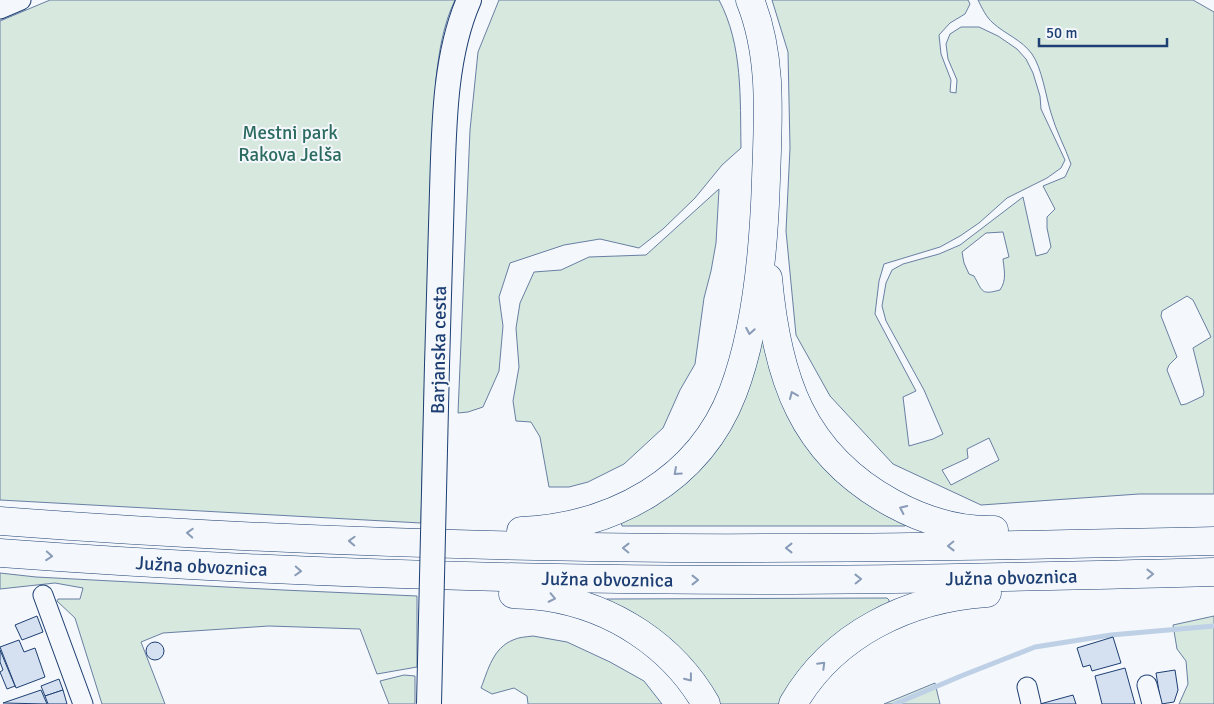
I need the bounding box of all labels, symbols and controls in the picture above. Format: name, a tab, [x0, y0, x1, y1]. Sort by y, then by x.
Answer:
scale bar	[1039, 15, 1166, 47]
text: 50 m	[1046, 24, 1077, 42]
park label: Mestni park Rakova Jelša	[238, 121, 342, 167]
street label: Barjanska cesta	[426, 286, 452, 414]
one-way arrow	[745, 326, 755, 335]
one-way arrow	[788, 391, 799, 400]
one-way arrow	[673, 466, 682, 475]
one-way arrow	[899, 504, 908, 515]
one-way arrow	[186, 528, 194, 539]
one-way arrow	[348, 535, 356, 546]
one-way arrow	[947, 541, 954, 551]
one-way arrow	[622, 542, 630, 553]
one-way arrow	[784, 543, 792, 553]
one-way arrow	[45, 551, 53, 562]
street label: Južna obvoznica	[135, 551, 268, 582]
one-way arrow	[294, 565, 302, 576]
street label: Južna obvoznica	[945, 565, 1078, 591]
street label: Južna obvoznica	[541, 567, 674, 593]
one-way arrow	[1147, 569, 1155, 579]
one-way arrow	[854, 574, 862, 584]
one-way arrow	[692, 575, 699, 585]
one-way arrow	[548, 592, 557, 603]
one-way arrow	[816, 662, 825, 671]
one-way arrow	[684, 672, 692, 681]

